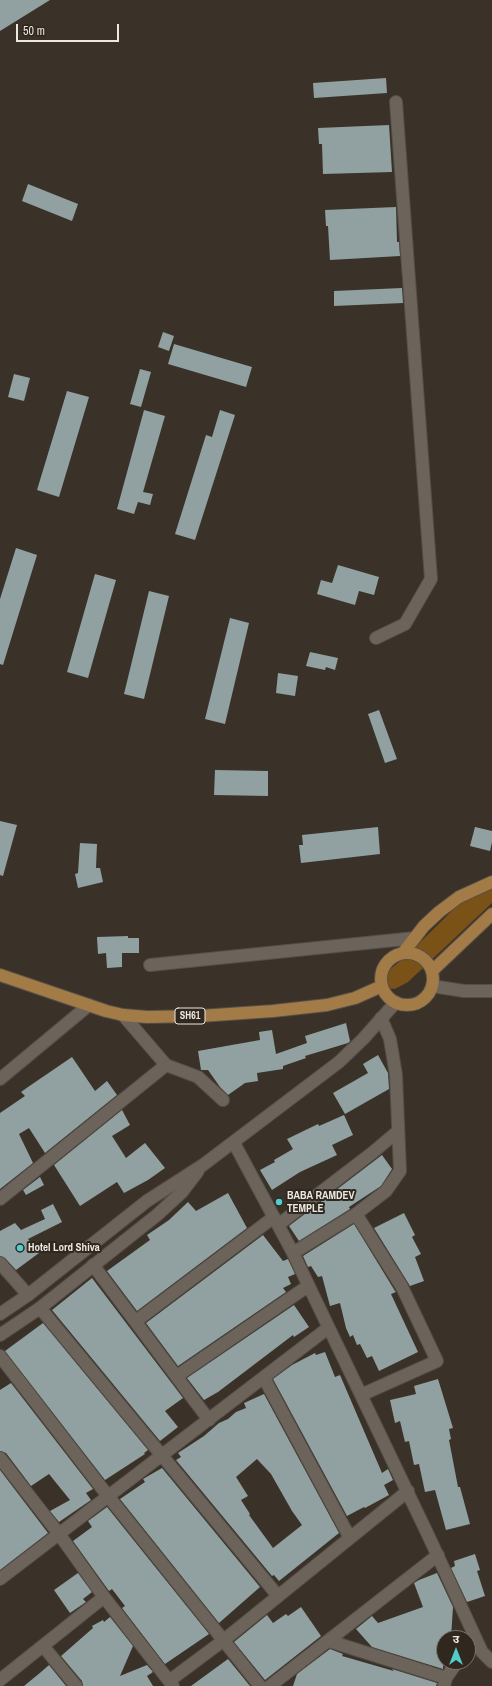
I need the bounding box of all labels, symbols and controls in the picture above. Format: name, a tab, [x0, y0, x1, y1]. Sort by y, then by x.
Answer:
scale bar	[18, 16, 121, 42]
text: 50 m	[23, 23, 45, 39]
road number: SH61	[175, 1008, 205, 1024]
place label: BABA RAMDEV TEMPLE	[287, 1189, 355, 1215]
marker: BABA RAMDEV TEMPLE	[274, 1197, 284, 1207]
place label: Hotel Lord Shiva	[28, 1241, 100, 1255]
marker: Hotel Lord Shiva	[15, 1243, 25, 1253]
north arrow	[436, 1630, 476, 1670]
text: उ	[453, 1632, 459, 1646]

